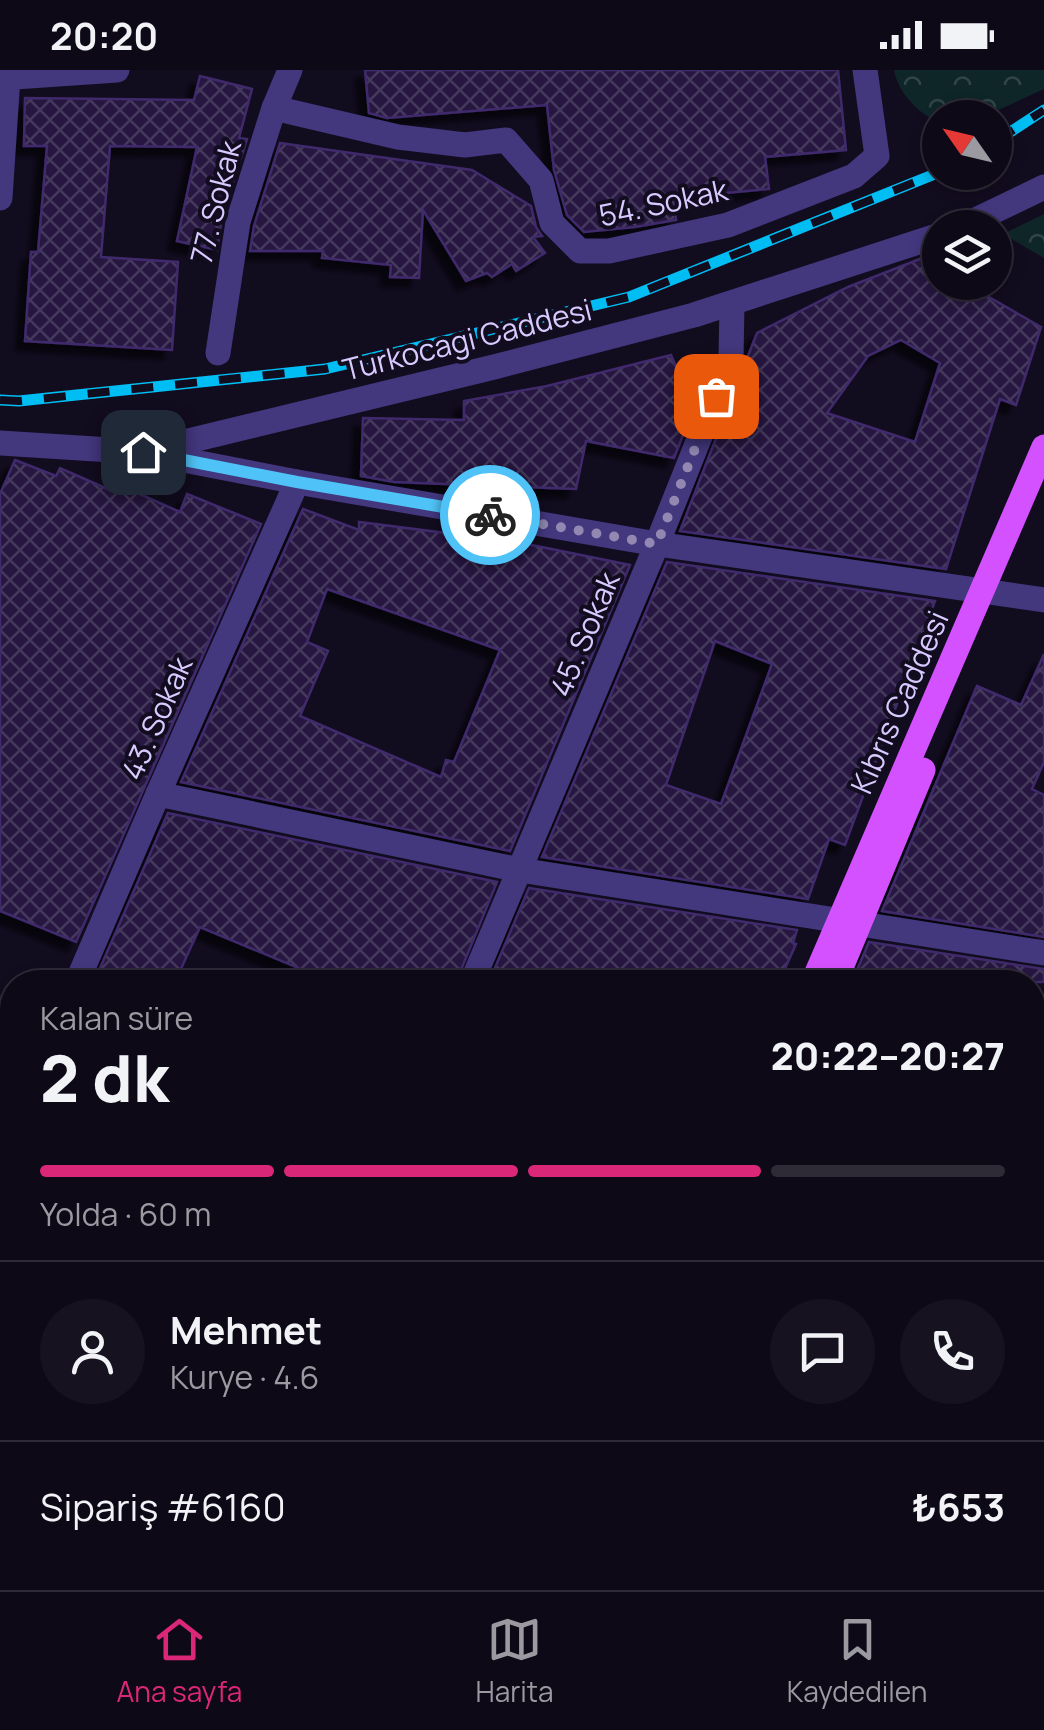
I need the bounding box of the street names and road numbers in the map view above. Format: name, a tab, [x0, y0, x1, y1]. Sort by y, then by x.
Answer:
street label: 77. Sokak	[180, 135, 250, 268]
street label: 54. Sokak	[595, 168, 732, 236]
street label: Turkocagi Caddesi	[338, 288, 596, 390]
street label: 45. Sokak	[539, 565, 629, 702]
street label: Kıbrıs Caddesi	[840, 604, 958, 800]
street label: 43. Sokak	[111, 649, 202, 786]

